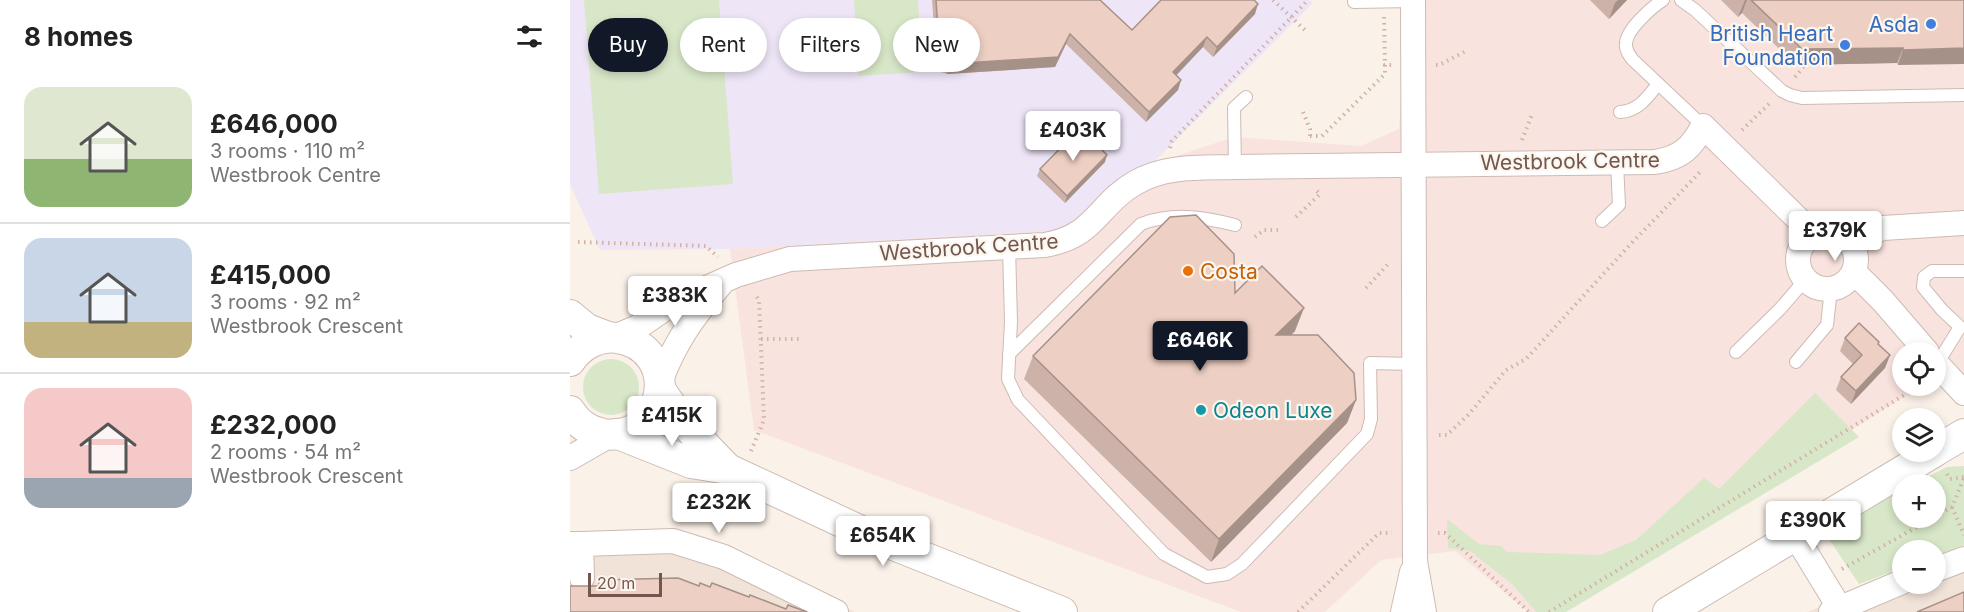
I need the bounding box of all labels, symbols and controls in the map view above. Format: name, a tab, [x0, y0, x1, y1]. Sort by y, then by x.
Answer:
place label: Asda	[1869, 12, 1919, 37]
marker: Asda	[1924, 17, 1938, 31]
chip: Buy	[588, 18, 668, 72]
chip: Rent	[680, 18, 767, 72]
chip: Filters	[779, 18, 881, 72]
chip: New	[893, 18, 980, 72]
icon: filters	[513, 20, 546, 53]
text: 8 homes	[24, 21, 133, 52]
place label: British Heart Foundation	[1710, 21, 1833, 70]
marker: British Heart Foundation	[1838, 38, 1852, 52]
text: £646,000	[210, 108, 338, 139]
icon: home	[72, 111, 144, 183]
pin: £403K	[1031, 111, 1115, 162]
text: £403K	[1039, 118, 1107, 142]
text: 3 rooms · 110 m²	[210, 139, 365, 163]
street label: Westbrook Centre	[1480, 147, 1660, 175]
text: Westbrook Centre	[210, 163, 381, 187]
pin: £379K	[1793, 211, 1877, 262]
text: £379K	[1803, 218, 1867, 242]
street label: Westbrook Centre	[879, 228, 1059, 266]
text: £415,000	[210, 259, 331, 290]
place label: Costa	[1200, 259, 1258, 284]
icon: home	[72, 262, 144, 334]
marker: Costa	[1181, 264, 1195, 278]
pin: £383K	[633, 276, 717, 327]
text: £383K	[642, 283, 708, 307]
text: 3 rooms · 92 m²	[210, 290, 361, 314]
text: Westbrook Crescent	[210, 314, 403, 338]
pin: £646K	[1158, 321, 1242, 372]
text: £646K	[1167, 328, 1233, 352]
map controls	[1892, 342, 1946, 594]
button: locate	[1892, 342, 1946, 396]
pin: £415K	[630, 396, 714, 447]
place label: Odeon Luxe	[1213, 398, 1333, 423]
text: £415K	[641, 403, 703, 427]
marker: Odeon Luxe	[1194, 403, 1208, 417]
button: layers	[1892, 408, 1946, 462]
text: £232,000	[210, 409, 337, 440]
icon: home	[72, 412, 144, 484]
text: 2 rooms · 54 m²	[210, 440, 361, 464]
text: Westbrook Crescent	[210, 464, 403, 488]
button: +	[1892, 474, 1946, 528]
pin: £232K	[677, 483, 761, 534]
text: £232K	[686, 490, 752, 514]
pin: £390K	[1771, 501, 1855, 552]
text: £390K	[1780, 508, 1846, 532]
pin: £654K	[841, 516, 925, 567]
text: £654K	[850, 523, 916, 547]
button: −	[1892, 540, 1946, 594]
scale bar	[588, 570, 662, 598]
text: 20 m	[597, 573, 635, 593]

